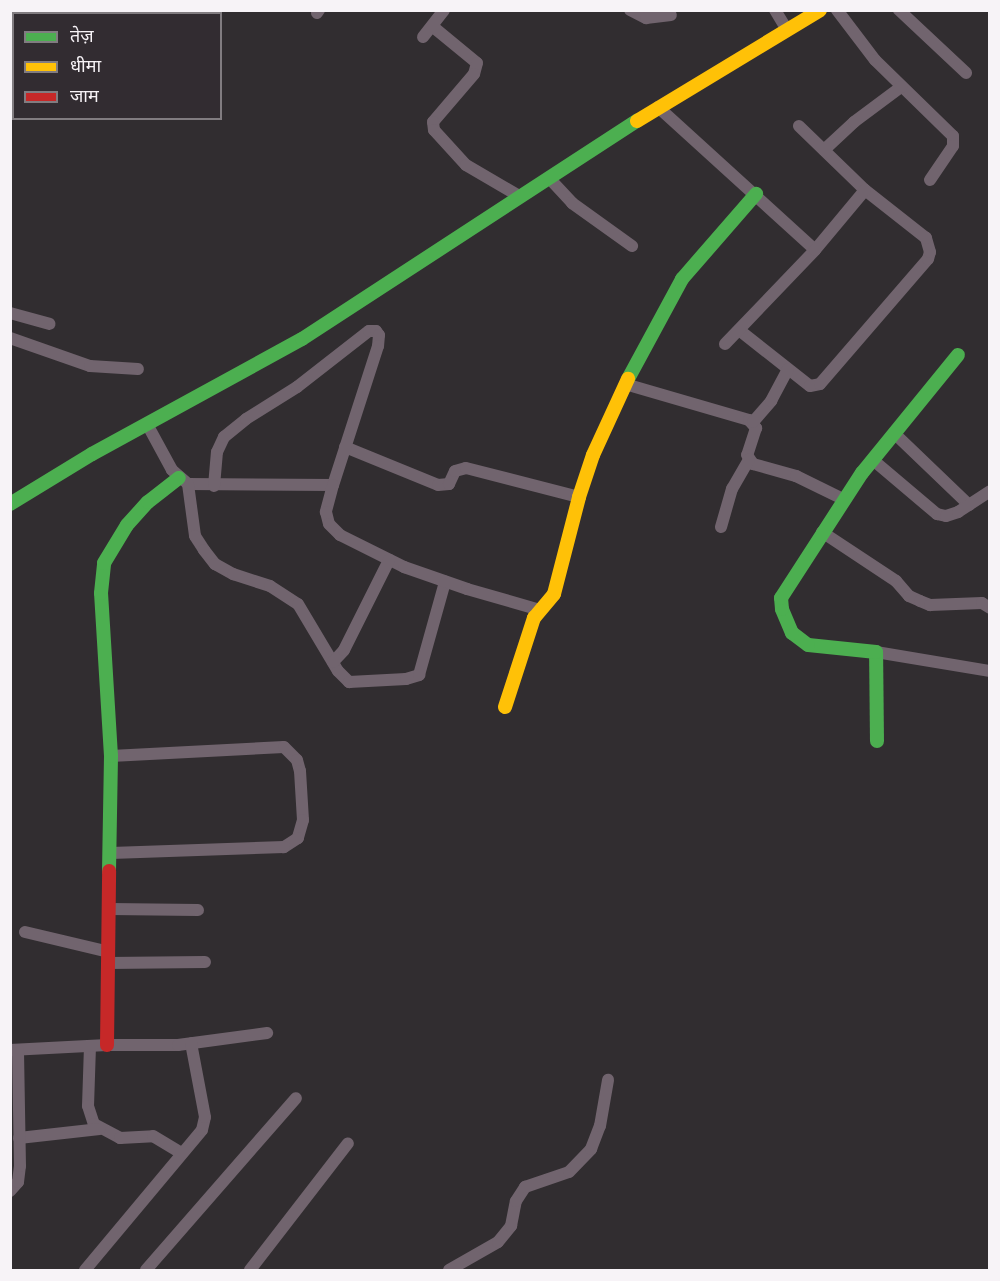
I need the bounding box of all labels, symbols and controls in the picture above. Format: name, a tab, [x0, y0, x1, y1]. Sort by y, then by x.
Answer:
legend	[12, 12, 222, 120]
text: तेज़	[70, 26, 94, 46]
text: धीमा	[70, 56, 101, 76]
text: जाम	[70, 86, 99, 106]

